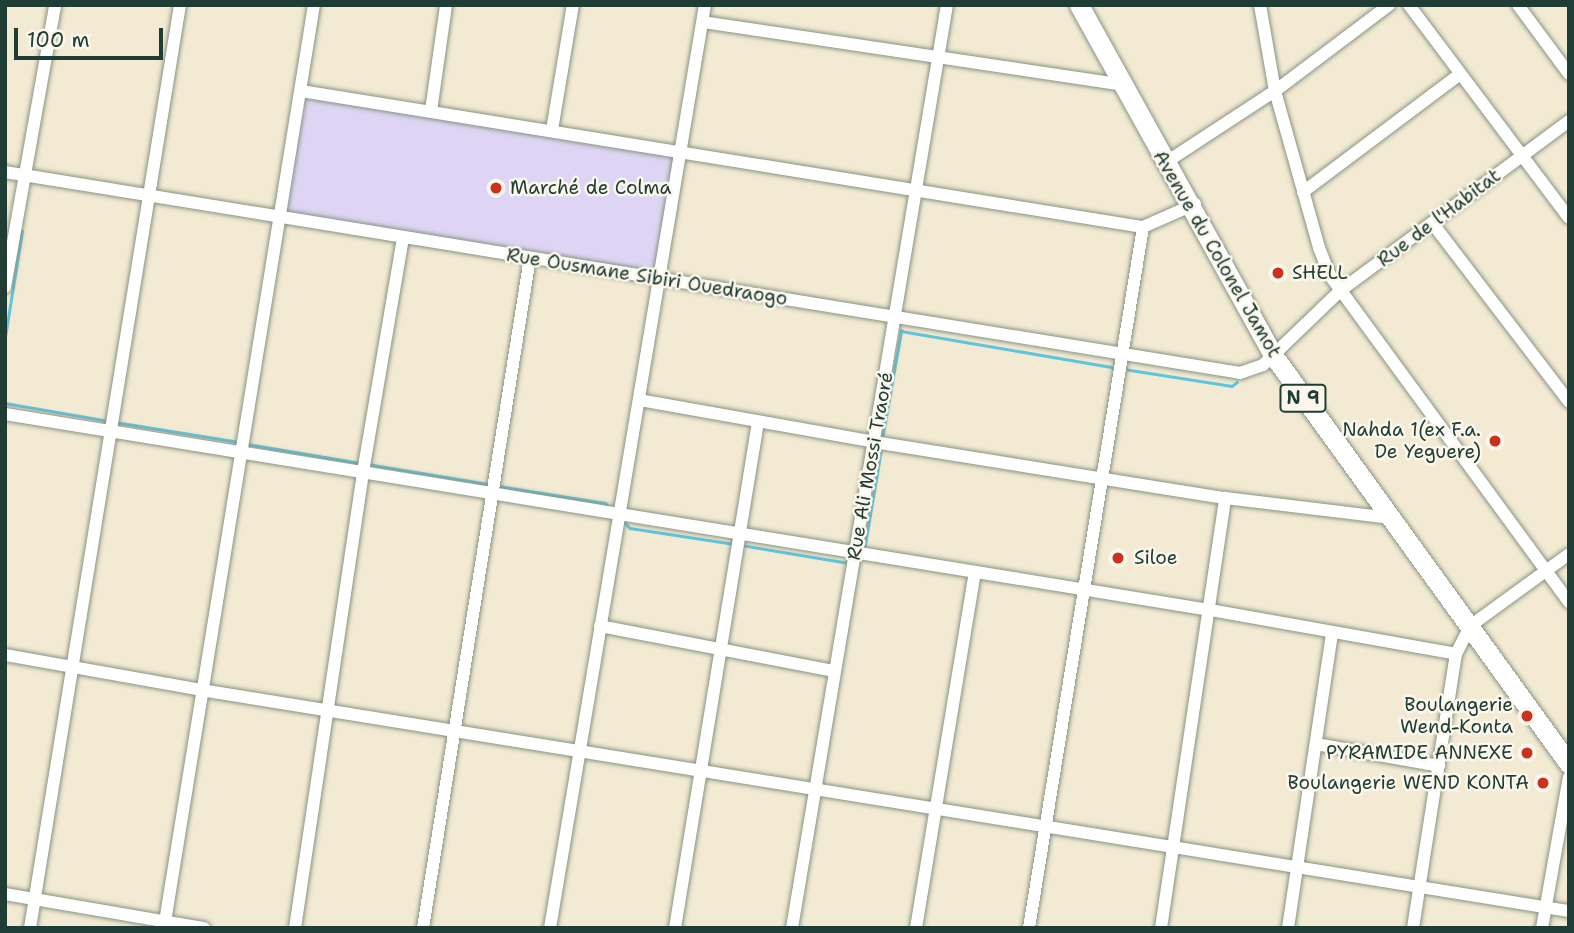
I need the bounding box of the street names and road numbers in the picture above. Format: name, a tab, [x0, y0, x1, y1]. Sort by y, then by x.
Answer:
street label: Avenue du Colonel Jamot	[1148, 146, 1286, 362]
street label: Rue de l'Habitat	[1373, 164, 1505, 272]
street label: Rue Ousmane Sibiri Ouedraogo	[505, 244, 789, 310]
street label: Rue Ali Mossi Traoré	[842, 370, 898, 562]
road number: N 9	[1278, 384, 1328, 412]

